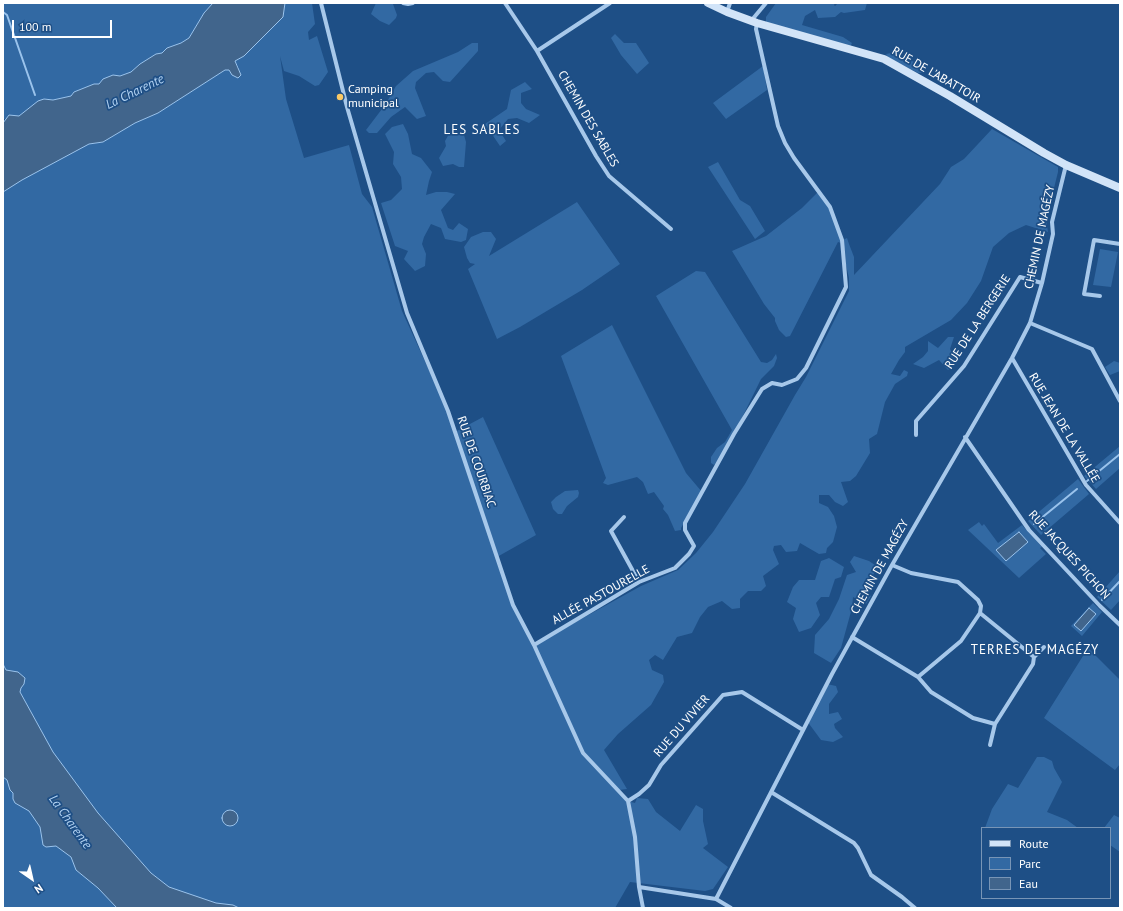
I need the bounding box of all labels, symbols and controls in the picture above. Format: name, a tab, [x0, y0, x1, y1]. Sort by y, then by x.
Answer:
scale bar	[14, 12, 114, 38]
text: 100 m	[19, 19, 52, 34]
street label: RUE DE L'ABATTOIR	[889, 44, 983, 106]
street label: CHEMIN DES SABLES	[555, 68, 621, 170]
water label: La Charente	[103, 71, 167, 113]
place label: Camping municipal	[348, 83, 399, 111]
marker: Camping municipal	[335, 92, 345, 102]
district label: LES SABLES	[444, 122, 520, 138]
street label: CHEMIN DE MAGÉZY	[1022, 184, 1058, 290]
street label: RUE DE LA BERGERIE	[942, 272, 1014, 372]
street label: RUE JEAN DE LA VALLÉE	[1026, 371, 1102, 485]
street label: RUE DE COURBIAC	[454, 414, 498, 510]
street label: RUE JACQUES PICHON	[1025, 508, 1113, 602]
street label: CHEMIN DE MAGÉZY	[848, 517, 912, 617]
street label: ALLÉE PASTOURELLE	[550, 562, 652, 628]
district label: TERRES DE MAGÉZY	[971, 642, 1099, 658]
street label: RUE DU VIVIER	[651, 692, 713, 760]
water label: La Charente	[45, 792, 95, 852]
legend	[981, 827, 1111, 899]
text: Route	[1019, 836, 1049, 851]
text: Parc	[1019, 856, 1041, 871]
north arrow	[12, 859, 52, 899]
text: Eau	[1019, 876, 1038, 891]
text: N	[32, 881, 46, 897]

